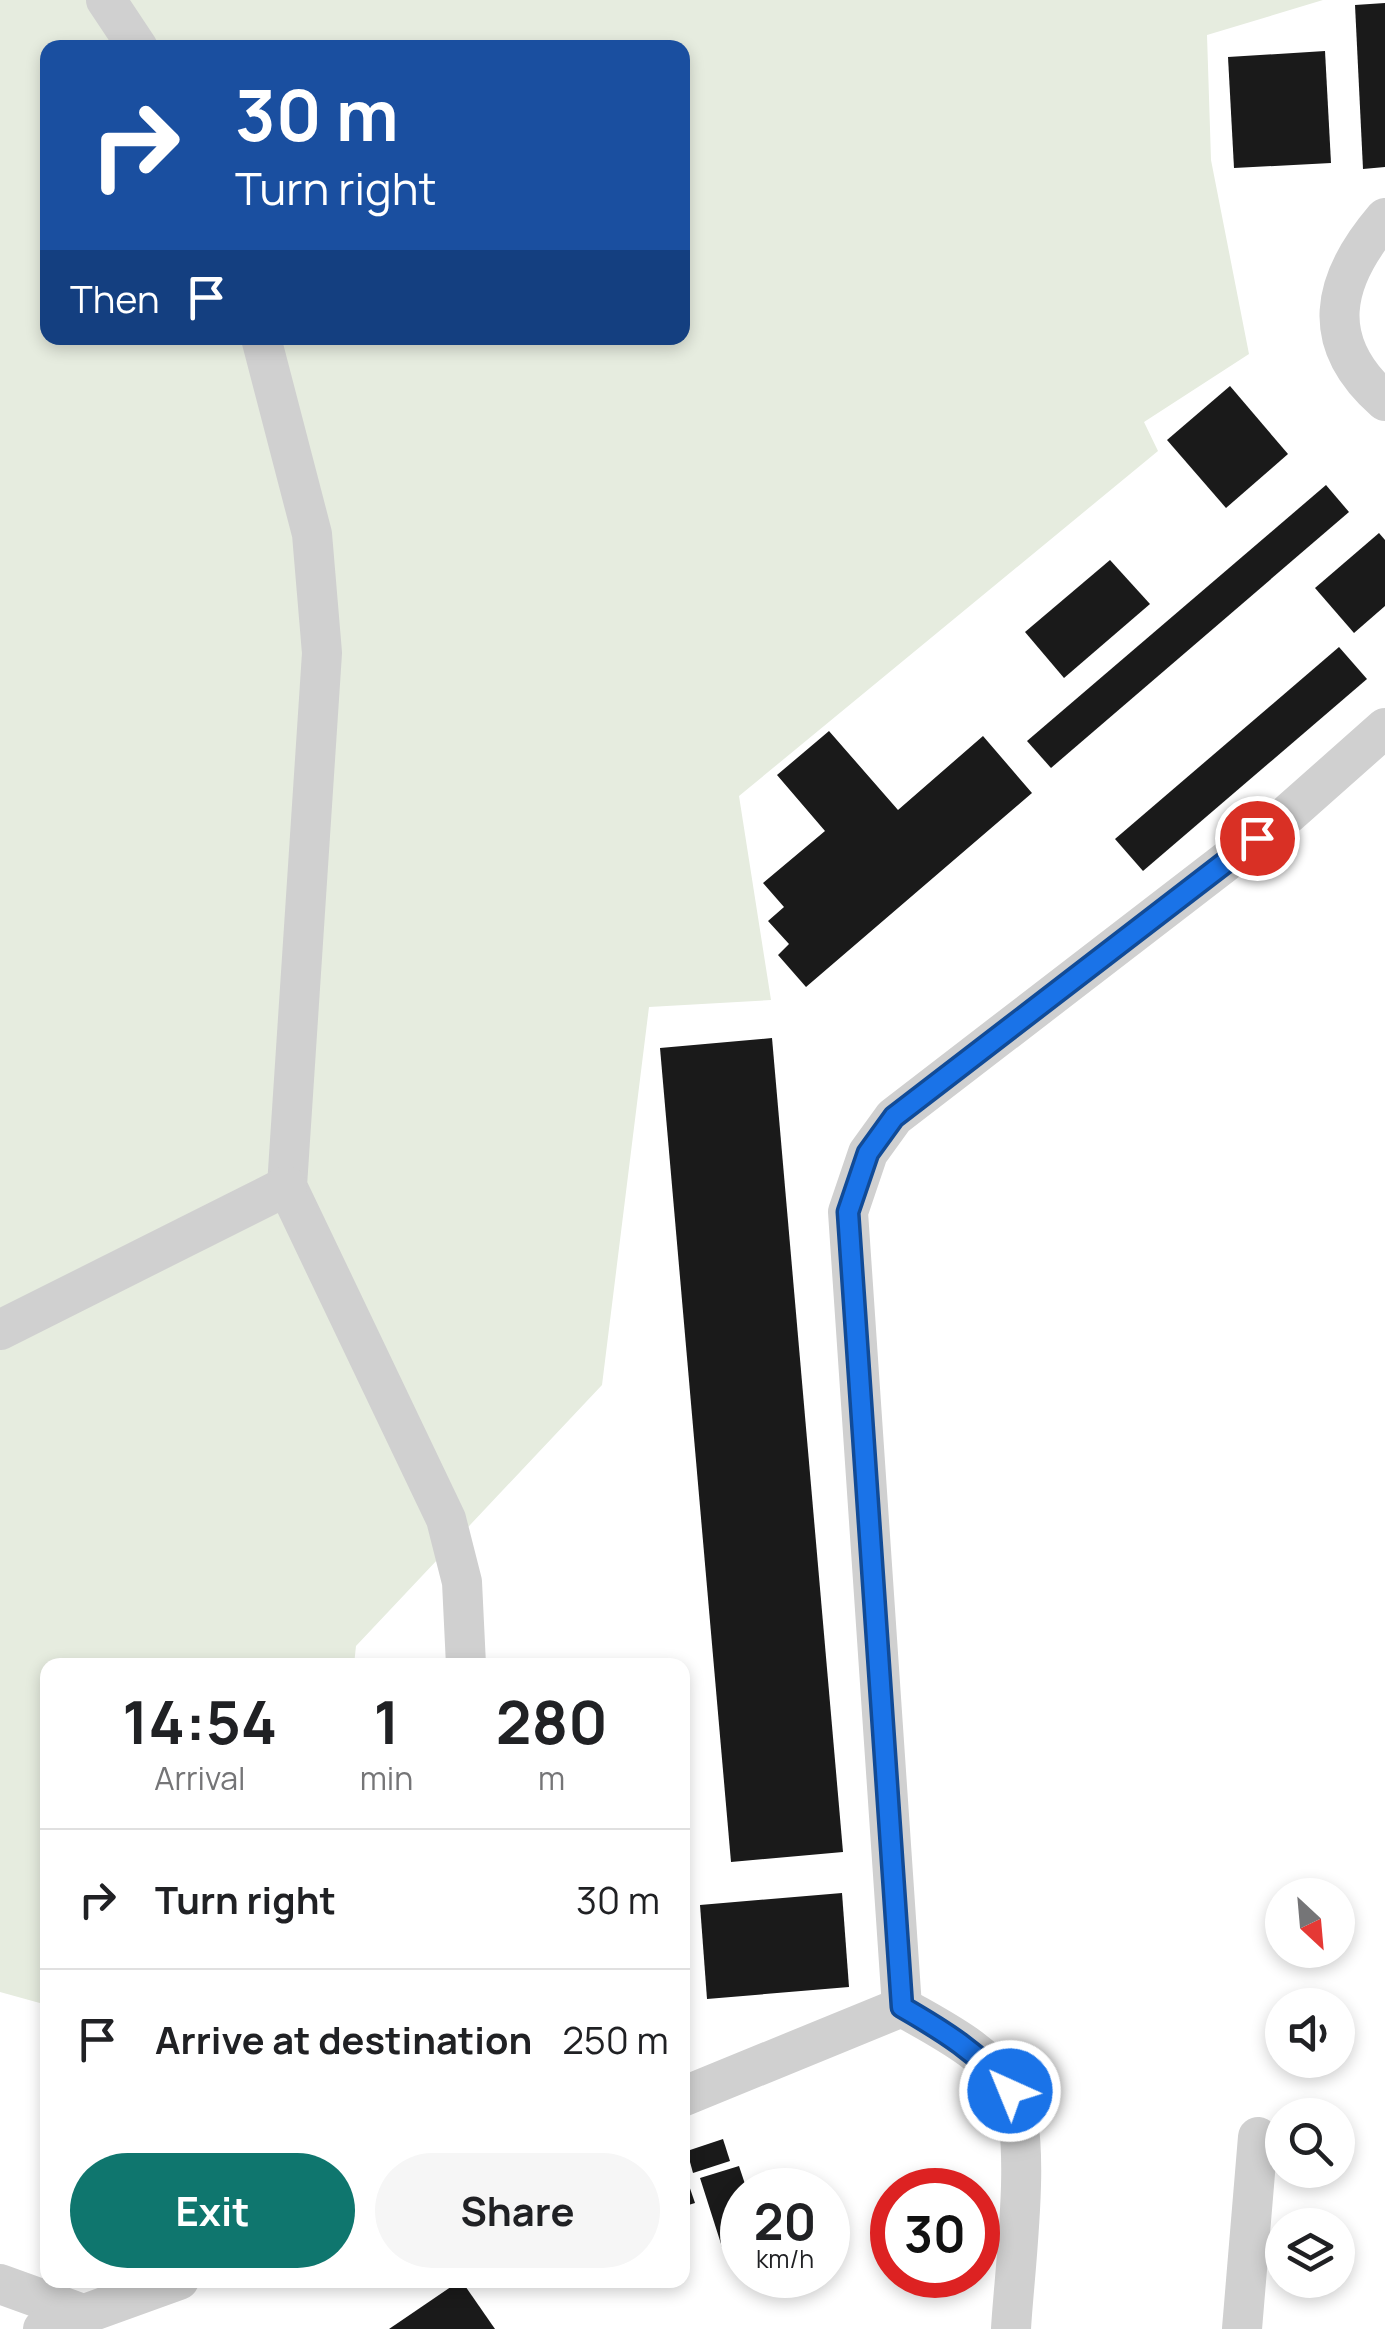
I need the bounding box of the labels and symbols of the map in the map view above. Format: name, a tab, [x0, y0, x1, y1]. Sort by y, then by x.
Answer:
pin	[1215, 796, 1300, 881]
north arrow	[1265, 1878, 1355, 1968]
position arrow	[958, 2039, 1062, 2143]
speed limit sign: 30	[870, 2168, 1000, 2298]

